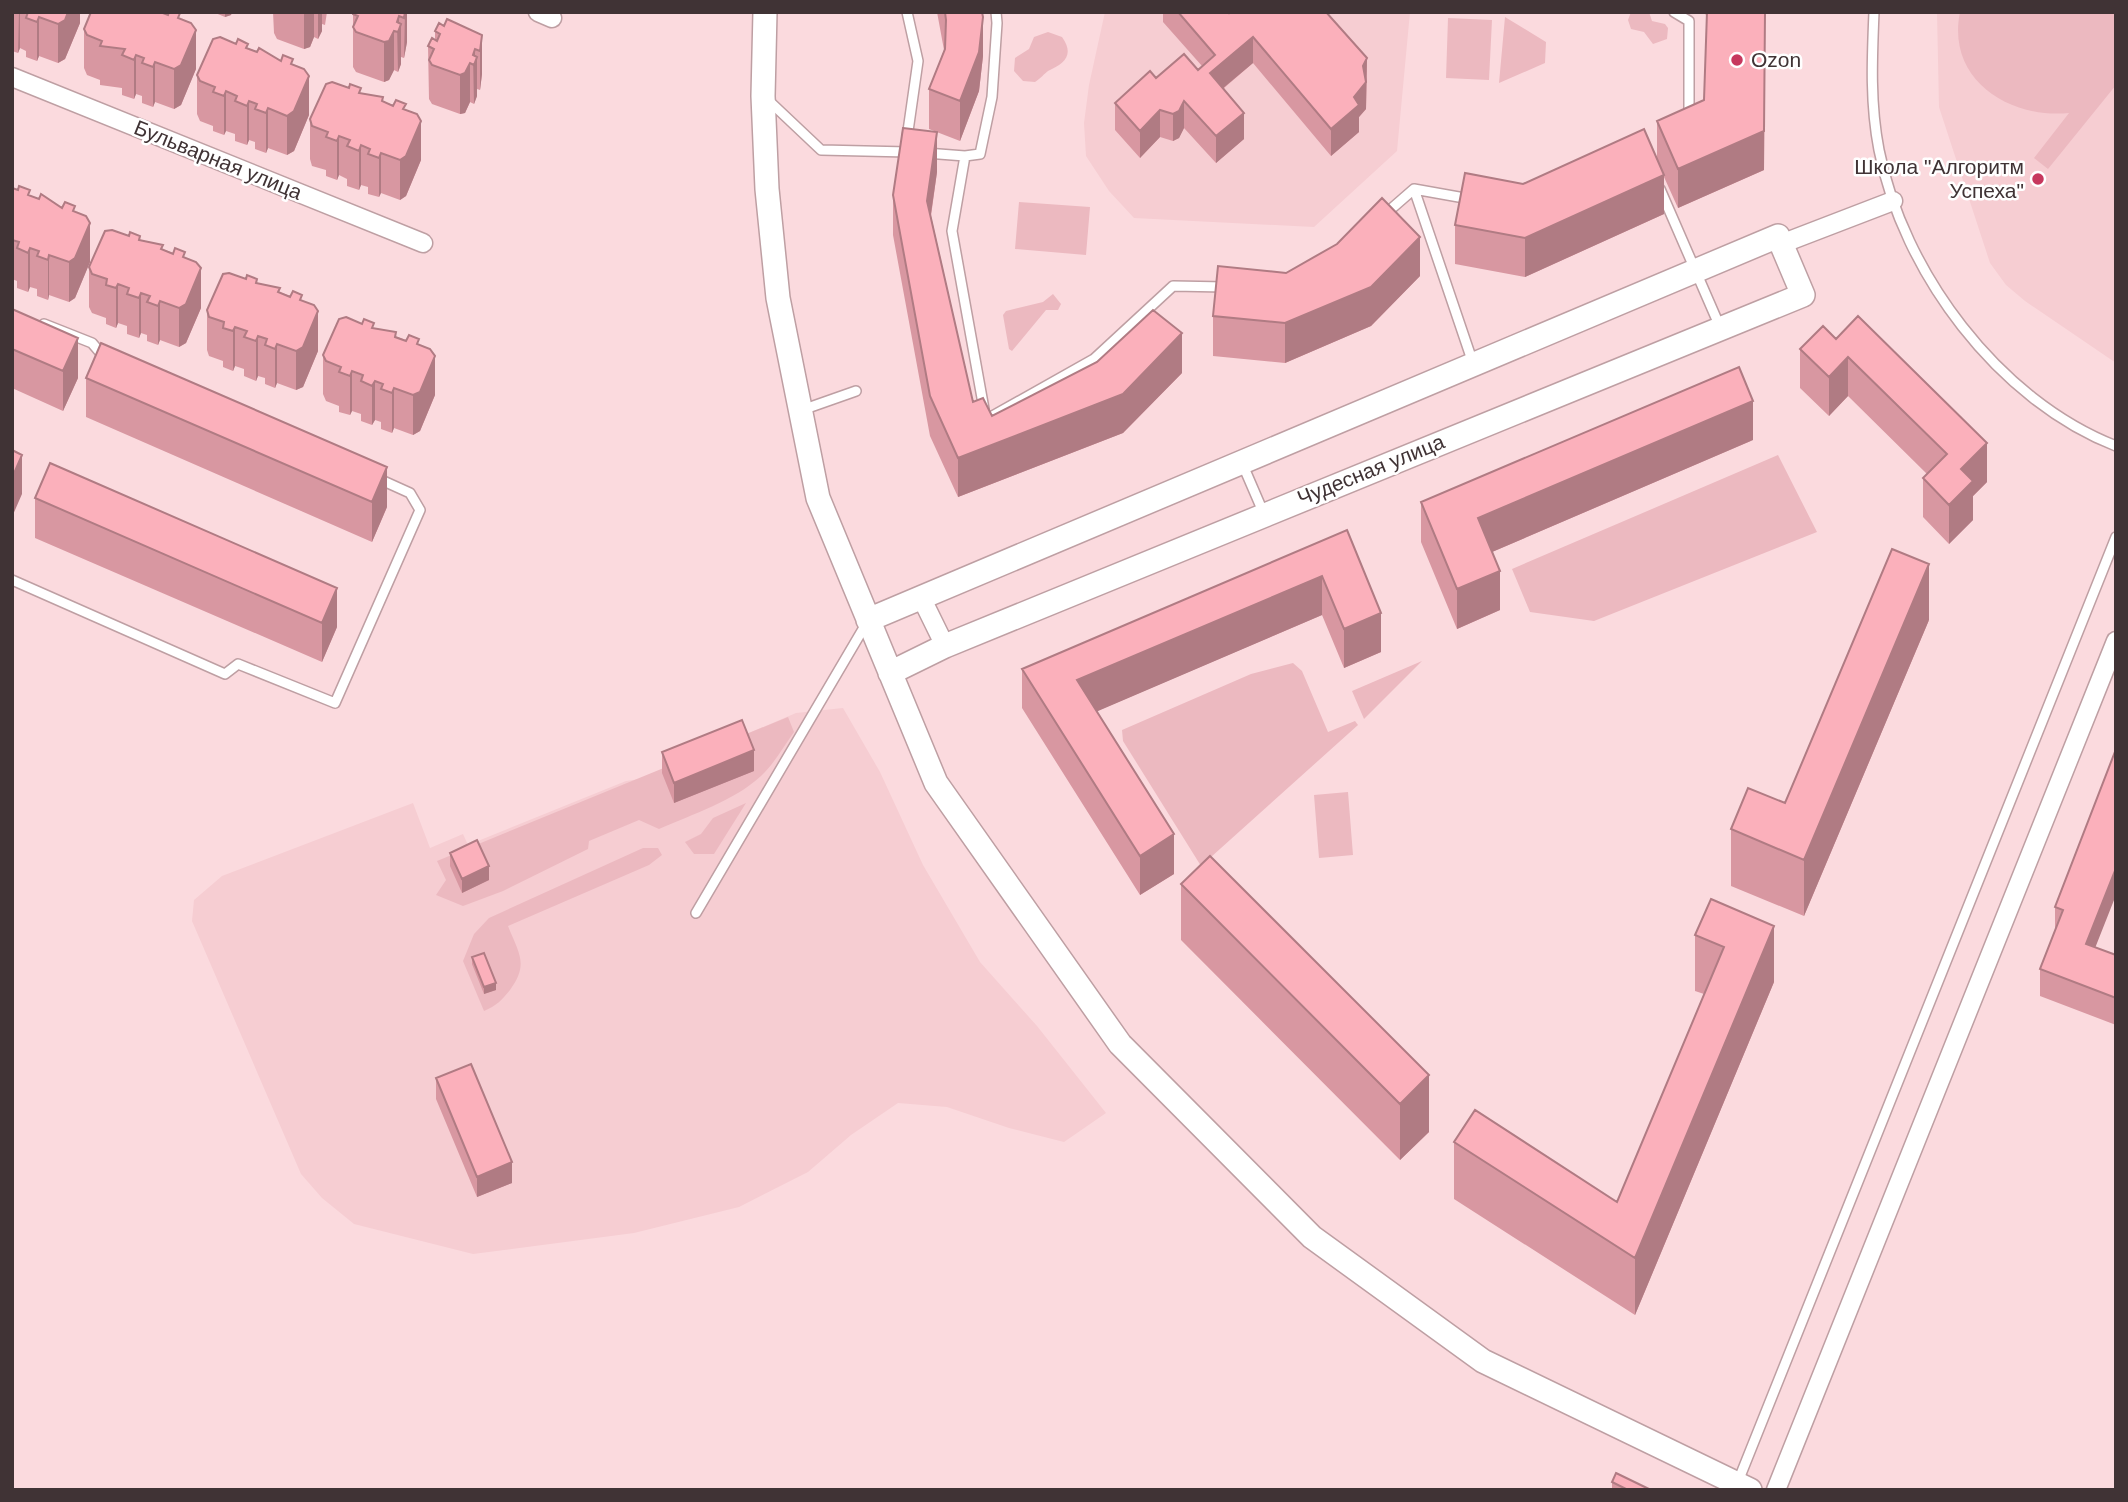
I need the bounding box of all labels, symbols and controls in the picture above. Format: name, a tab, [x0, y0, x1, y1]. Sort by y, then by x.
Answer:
place label: Ozon	[1751, 48, 1801, 71]
marker: Ozon	[1729, 52, 1745, 68]
street label: Бульварная улица	[131, 115, 306, 204]
place label: Школа "Алгоритм Успеха"	[1854, 155, 2024, 202]
marker: Школа "Алгоритм Успеха"	[2030, 171, 2046, 187]
street label: Чудесная улица	[1294, 429, 1448, 510]

